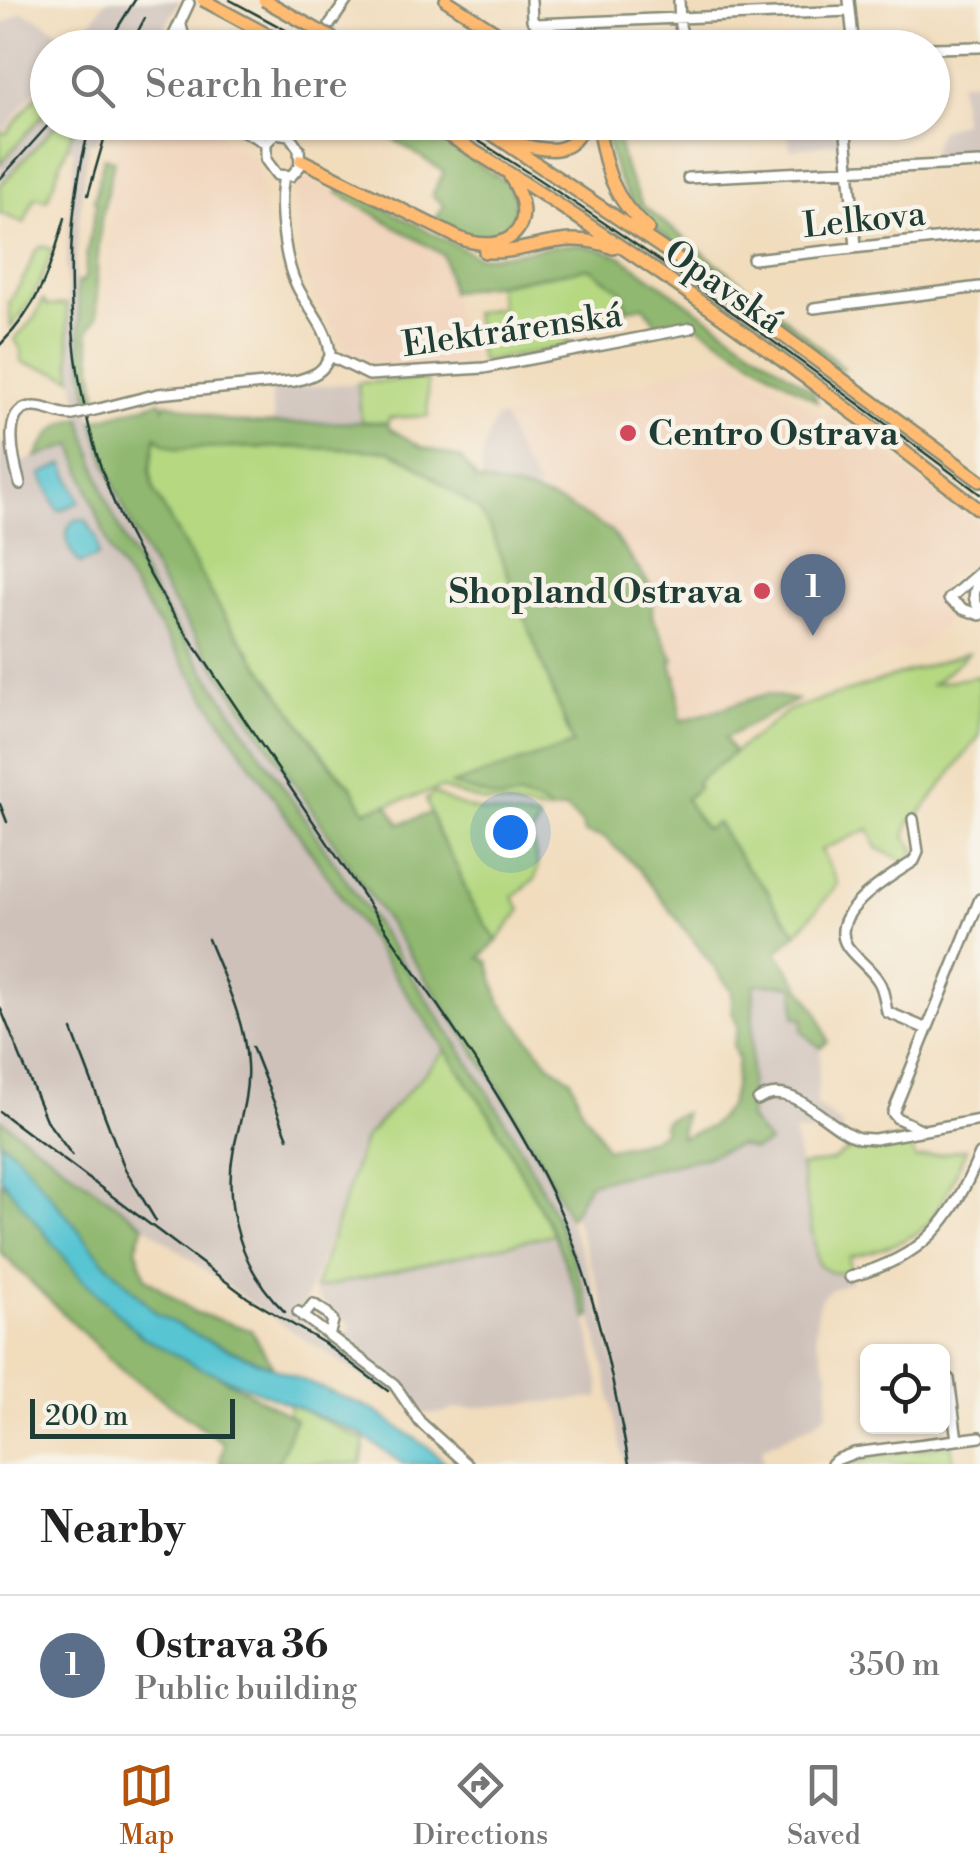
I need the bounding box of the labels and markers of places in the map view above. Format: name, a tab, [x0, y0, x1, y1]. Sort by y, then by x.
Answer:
place label: Centro Ostrava	[648, 413, 900, 456]
marker: Centro Ostrava	[617, 422, 639, 444]
pin: 1	[780, 554, 846, 636]
place label: Shopland Ostrava	[449, 571, 743, 614]
marker: Shopland Ostrava	[751, 580, 773, 602]

